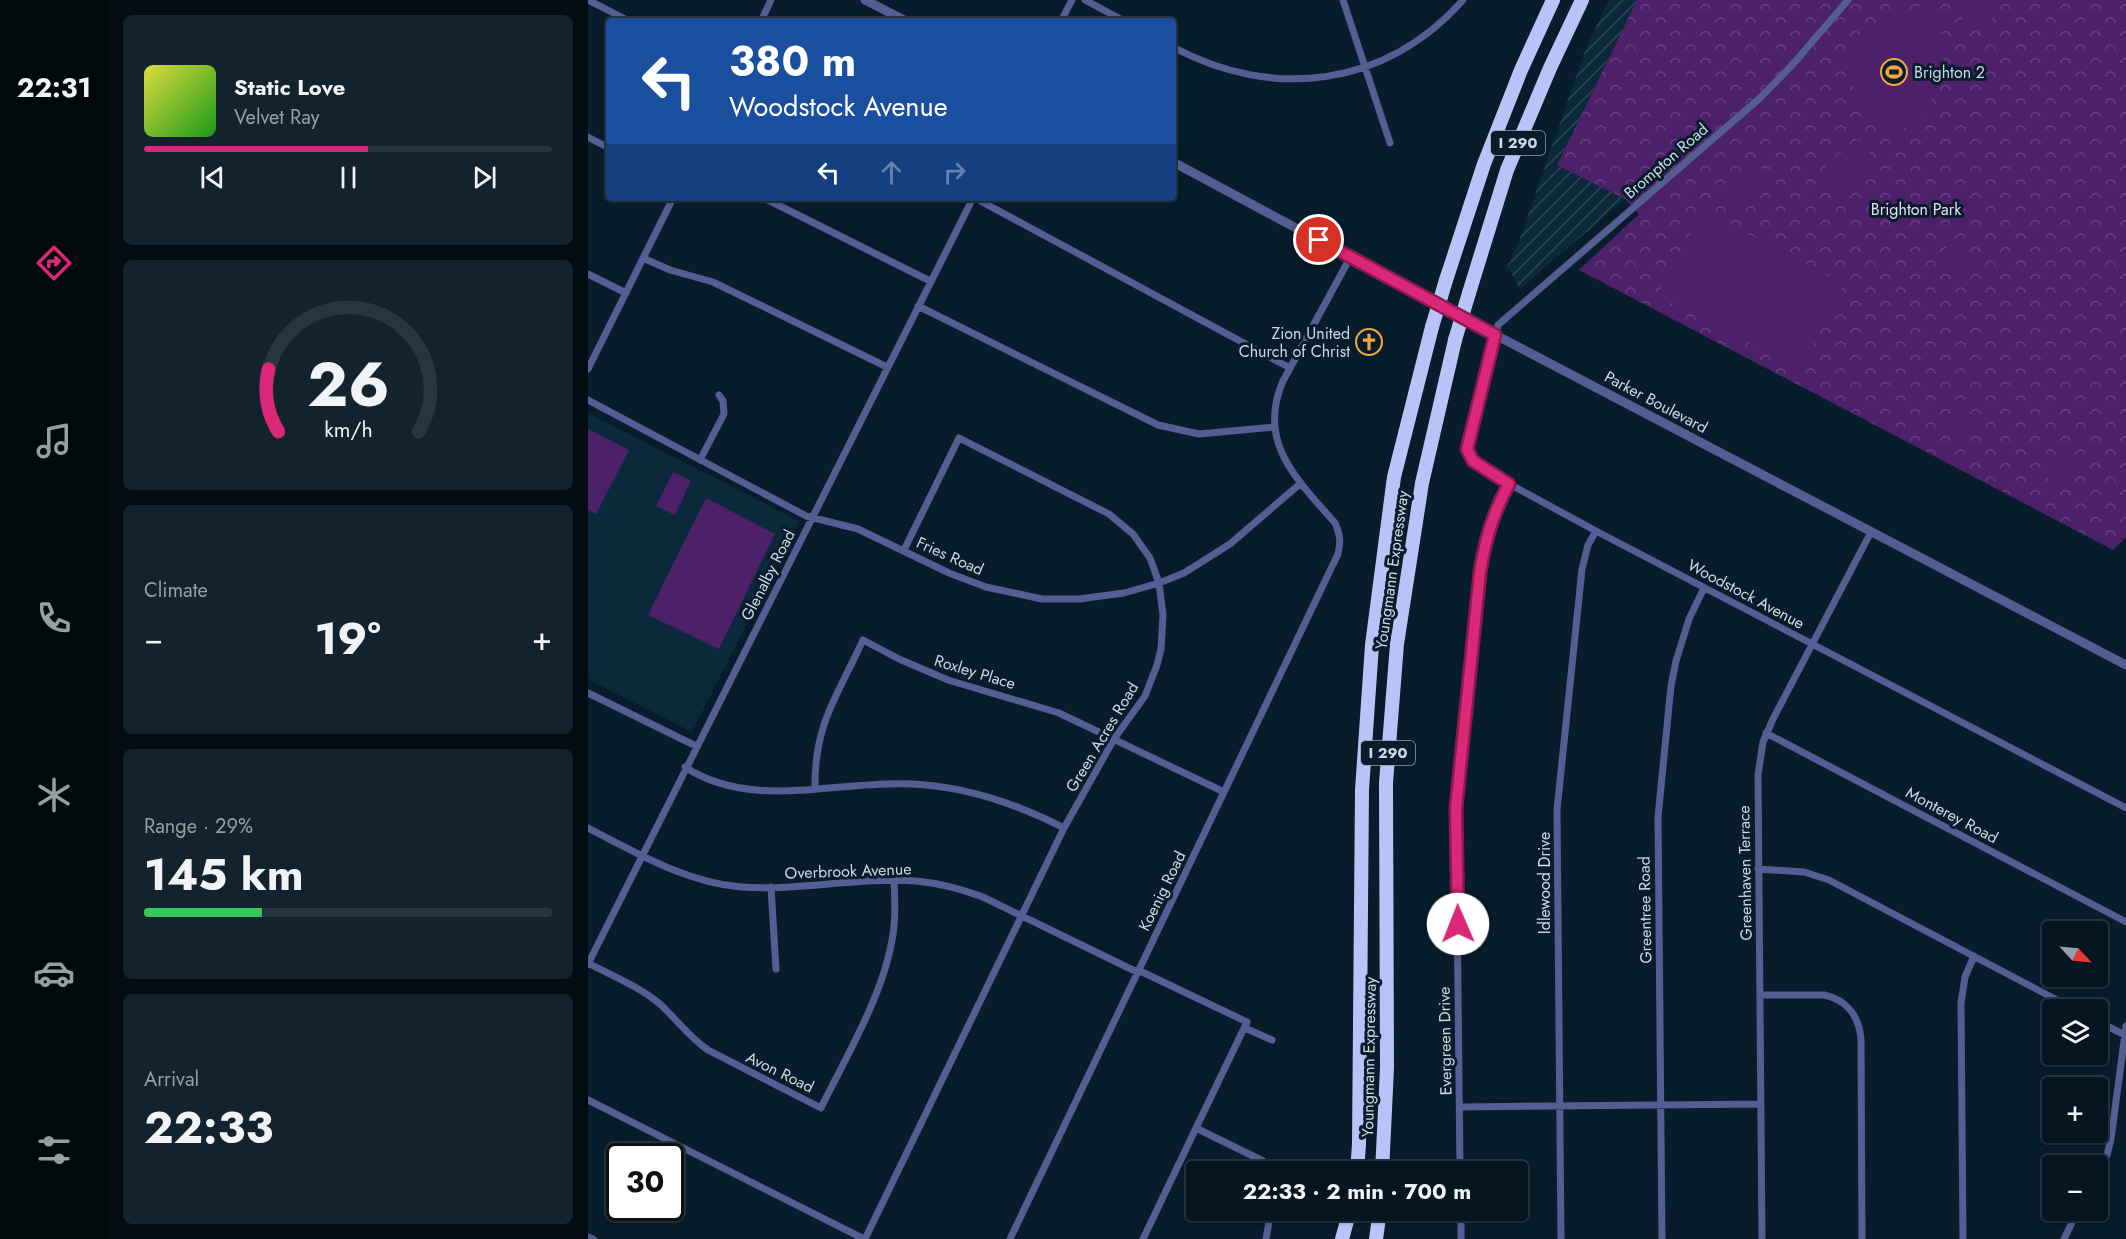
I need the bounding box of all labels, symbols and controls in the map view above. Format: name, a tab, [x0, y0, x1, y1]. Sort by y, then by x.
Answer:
text: 380 m	[729, 31, 856, 92]
icon: left	[630, 42, 708, 120]
sports icon: Brighton 2	[1879, 57, 1909, 87]
place label: Brighton 2	[1914, 61, 1985, 84]
text: 22:31	[17, 68, 91, 107]
text: Static Love	[234, 71, 345, 103]
text: Woodstock Avenue	[729, 87, 948, 126]
text: Velvet Ray	[234, 103, 320, 132]
street label: Brompton Road	[1619, 118, 1713, 204]
road number: I 290	[1491, 131, 1545, 155]
icon: left	[812, 156, 845, 189]
icon: ahead	[875, 156, 908, 189]
icon: right	[938, 156, 971, 189]
icon: previous	[196, 161, 229, 194]
icon: pause	[332, 161, 365, 194]
icon: next	[468, 161, 501, 194]
park label: Brighton Park	[1871, 198, 1962, 221]
pin	[1293, 214, 1344, 265]
icon: arrive	[1302, 223, 1335, 256]
icon: directions	[33, 242, 75, 284]
place label: Zion United Church of Christ	[1239, 322, 1350, 363]
church icon: Zion United Church of Christ	[1354, 327, 1384, 357]
text: 26	[307, 339, 389, 429]
street label: Parker Boulevard	[1600, 365, 1712, 439]
text: km/h	[324, 414, 372, 445]
icon: music	[33, 420, 75, 462]
street label: Youngmann Expressway	[1369, 488, 1415, 651]
street label: Glenalby Road	[735, 526, 801, 624]
street label: Fries Road	[913, 531, 987, 581]
street label: Woodstock Avenue	[1683, 553, 1809, 635]
text: Climate	[144, 576, 208, 605]
icon: phone	[33, 597, 75, 639]
text: 19°	[314, 606, 381, 671]
text: −	[144, 615, 163, 662]
text: +	[532, 615, 552, 662]
street label: Roxley Place	[932, 649, 1018, 695]
street label: Green Acres Road	[1060, 678, 1144, 796]
road number: I 290	[1361, 741, 1415, 765]
icon: climate	[33, 774, 75, 816]
street label: Monterey Road	[1902, 781, 2002, 849]
street label: Greenhaven Terrace	[1732, 805, 1758, 941]
text: Range · 29%	[144, 812, 253, 841]
street label: Idlewood Drive	[1533, 832, 1556, 934]
text: 145 km	[144, 842, 304, 907]
street label: Koenig Road	[1133, 847, 1191, 935]
street label: Greentree Road	[1633, 856, 1657, 964]
street label: Overbrook Avenue	[784, 857, 912, 885]
position arrow	[1426, 892, 1490, 956]
north arrow	[2042, 921, 2108, 987]
map controls	[2042, 921, 2108, 1221]
icon: car	[33, 952, 75, 994]
street label: Youngmann Expressway	[1356, 976, 1382, 1137]
street label: Evergreen Drive	[1433, 986, 1457, 1096]
button: layers	[2042, 999, 2108, 1065]
street label: Avon Road	[742, 1046, 818, 1098]
text: Arrival	[144, 1065, 199, 1094]
button: +	[2042, 1077, 2108, 1143]
text: 22:33	[144, 1095, 273, 1160]
icon: filters	[33, 1129, 75, 1171]
speed limit sign: 30	[606, 1143, 684, 1221]
button: −	[2042, 1155, 2108, 1221]
text: 22:33 · 2 min · 700 m	[1243, 1175, 1471, 1207]

